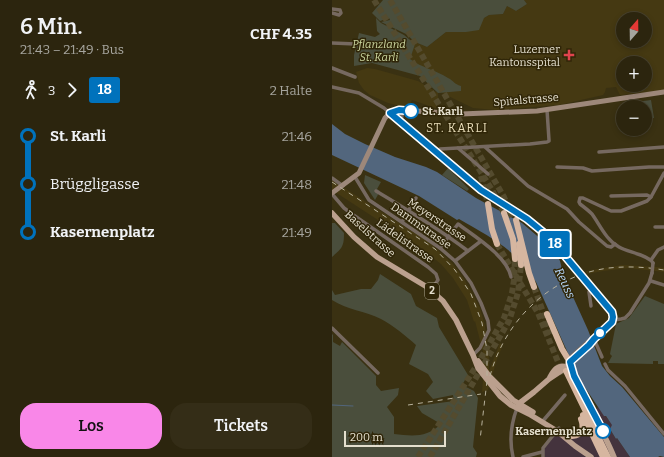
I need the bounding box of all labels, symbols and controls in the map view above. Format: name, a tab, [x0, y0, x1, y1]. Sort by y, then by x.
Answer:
north arrow	[616, 12, 652, 48]
map controls	[616, 12, 652, 136]
text: 6 Min.	[20, 13, 83, 40]
text: CHF 4.35	[250, 25, 312, 43]
park label: Pflanzland St. Karli	[352, 38, 406, 64]
text: 21:43 – 21:49 · Bus	[20, 42, 124, 57]
place label: Luzerner Kantonsspital	[489, 43, 560, 69]
marker: Luzerner Kantonsspital	[563, 49, 575, 61]
button: +	[616, 56, 652, 92]
icon: walk	[20, 79, 42, 101]
icon: forward	[61, 79, 83, 101]
text: 18	[97, 81, 112, 98]
text: 3	[48, 83, 55, 98]
text: 2 Halte	[270, 83, 312, 98]
street label: Spitalstrasse	[493, 91, 559, 109]
button: −	[616, 100, 652, 136]
marker: St. Karli	[403, 103, 419, 119]
place label: St. Karli	[422, 105, 464, 118]
district label: ST. KARLI	[426, 121, 488, 135]
text: St. Karli	[50, 127, 106, 145]
text: 21:46	[282, 129, 312, 144]
text: Brüggligasse	[50, 175, 140, 193]
text: 21:48	[282, 177, 312, 192]
street label: Meyerstrasse	[405, 196, 469, 244]
street label: Dammstrasse	[388, 200, 454, 252]
street label: Baselstrasse	[342, 208, 398, 260]
street label: Lädelistrasse	[374, 216, 436, 266]
text: Kasernenplatz	[50, 223, 155, 241]
text: 21:49	[282, 225, 312, 240]
line badge: 18	[537, 231, 573, 257]
text: 18	[548, 235, 562, 252]
water label: Reuss	[552, 265, 578, 301]
road number: 2	[425, 283, 439, 299]
unlabelled marker	[594, 327, 606, 339]
button: Los	[20, 403, 162, 449]
button: Tickets	[170, 403, 312, 449]
marker: Kasernenplatz	[595, 423, 611, 439]
place label: Kasernenplatz	[515, 425, 592, 438]
scale bar	[344, 429, 446, 448]
text: 200 m	[350, 431, 383, 444]

